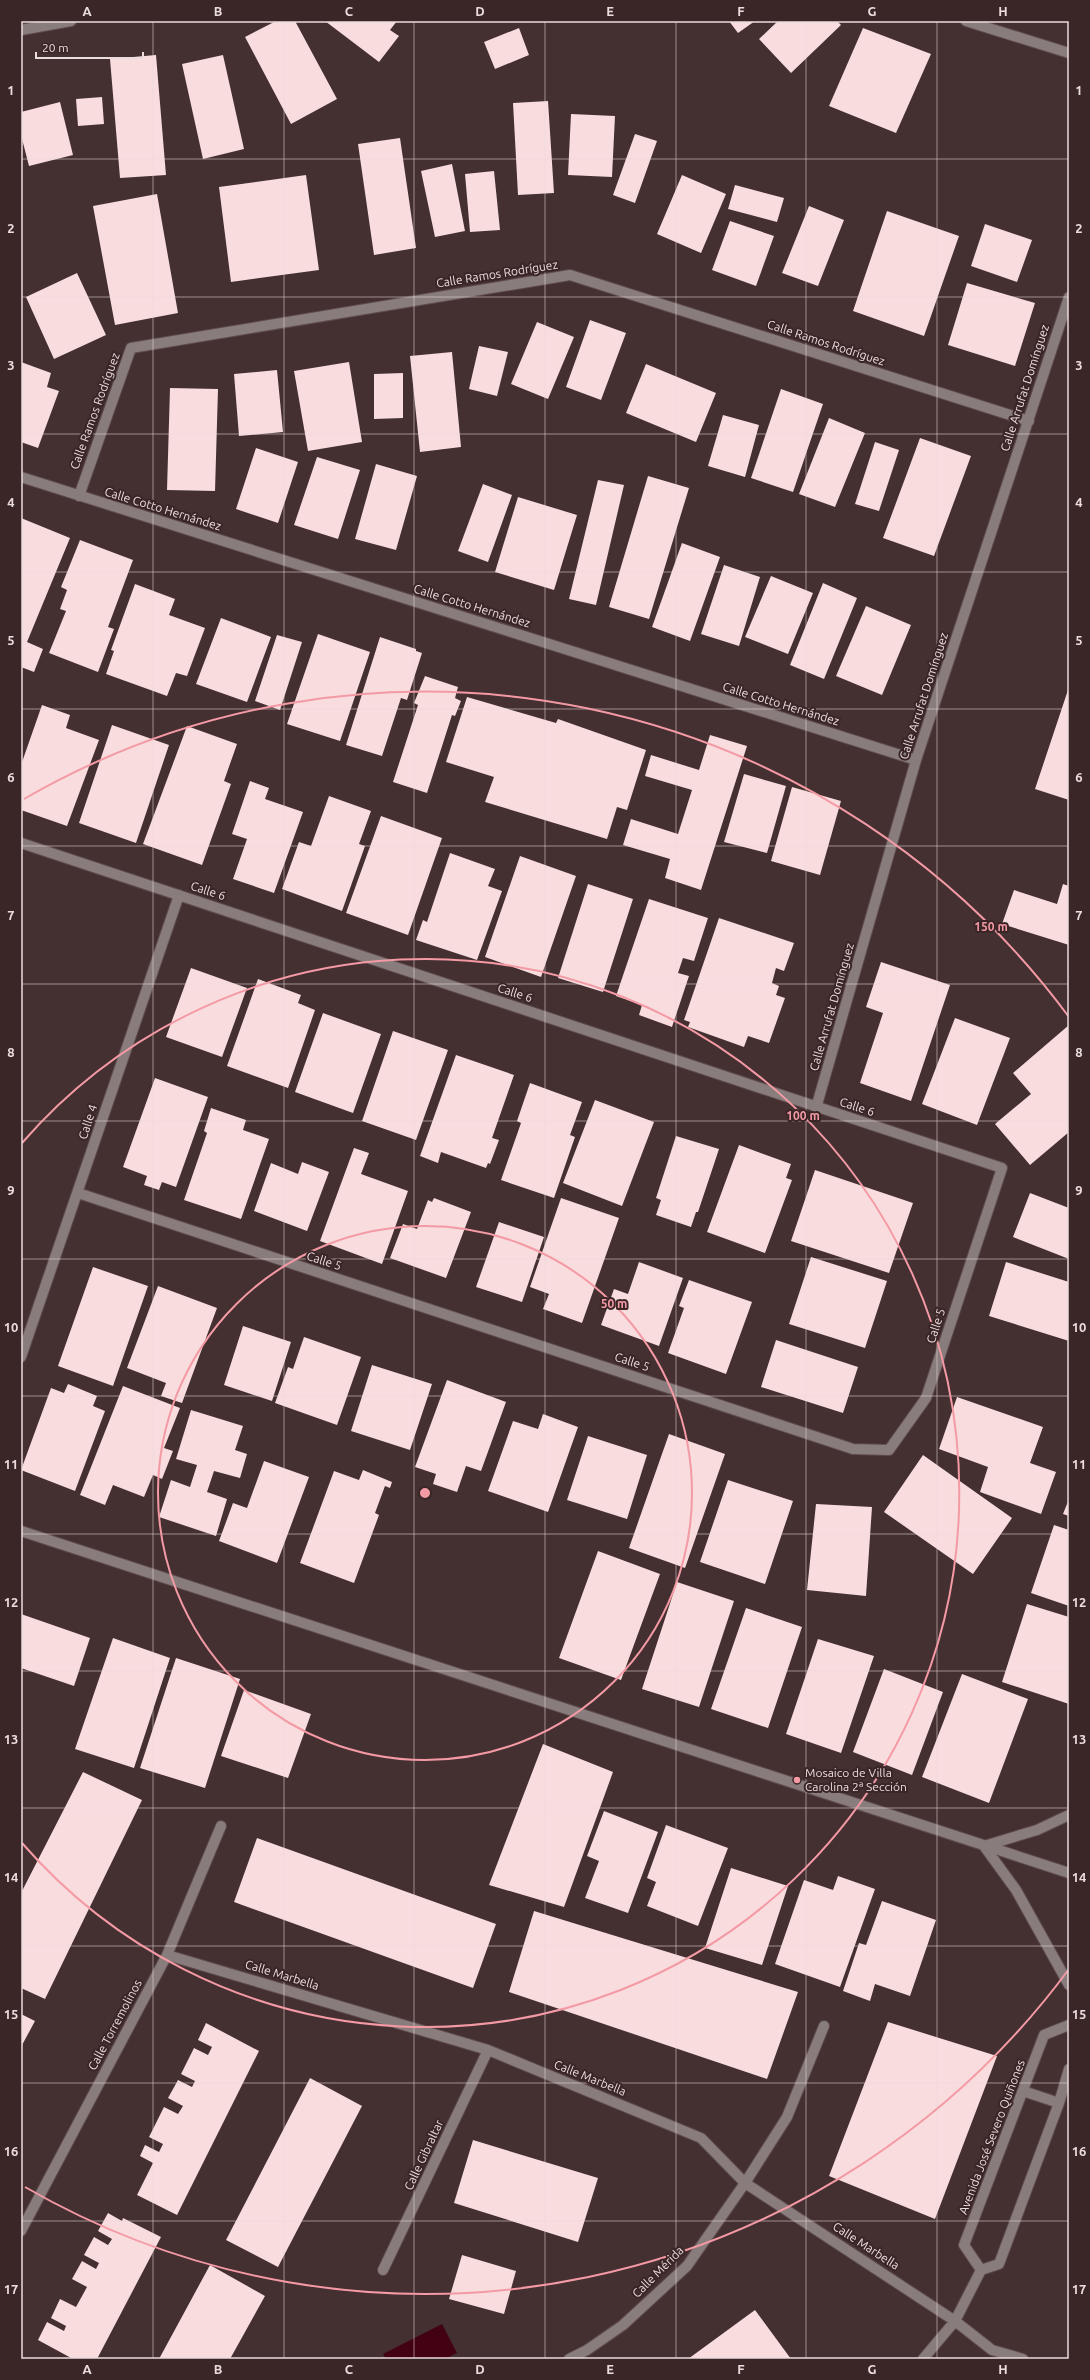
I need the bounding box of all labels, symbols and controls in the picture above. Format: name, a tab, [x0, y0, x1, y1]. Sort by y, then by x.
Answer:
text: A	[82, 4, 92, 18]
text: B	[214, 4, 223, 18]
text: C	[345, 4, 354, 18]
text: D	[475, 4, 485, 18]
text: E	[606, 4, 614, 18]
text: F	[737, 4, 745, 18]
text: G	[868, 4, 877, 18]
text: H	[998, 4, 1008, 18]
scale bar	[36, 34, 143, 60]
text: 20 m	[42, 41, 69, 54]
text: 1	[7, 83, 15, 97]
text: 1	[1075, 83, 1083, 97]
text: 2	[7, 221, 15, 235]
text: 2	[1075, 221, 1083, 235]
street label: Calle Ramos Rodríguez	[435, 257, 559, 290]
street label: Calle Ramos Rodríguez	[766, 317, 887, 368]
street label: Calle Arrufat Domínguez	[998, 322, 1051, 453]
street label: Calle Ramos Rodríguez	[67, 350, 122, 471]
text: 3	[7, 358, 15, 372]
text: 3	[1075, 358, 1083, 372]
street label: Calle Cotto Hernández	[103, 485, 224, 533]
text: 4	[7, 495, 15, 509]
text: 4	[1075, 495, 1083, 509]
street label: Calle Cotto Hernández	[412, 582, 533, 630]
street label: Calle Arrufat Domínguez	[897, 630, 950, 761]
text: 5	[7, 633, 15, 647]
text: 5	[1075, 633, 1083, 647]
street label: Calle Cotto Hernández	[721, 680, 842, 728]
text: 6	[7, 770, 15, 784]
text: 6	[1075, 770, 1083, 784]
street label: Calle 6	[189, 879, 227, 902]
text: 7	[7, 908, 15, 922]
text: 7	[1075, 908, 1083, 922]
text: 150 m	[974, 920, 1008, 933]
street label: Calle Arrufat Domínguez	[807, 941, 856, 1072]
street label: Calle 6	[496, 981, 534, 1004]
text: 8	[7, 1045, 15, 1059]
text: 8	[1075, 1045, 1083, 1059]
street label: Calle 6	[838, 1095, 876, 1118]
street label: Calle 4	[76, 1103, 99, 1141]
text: 100 m	[786, 1109, 820, 1122]
text: 9	[7, 1183, 15, 1197]
text: 9	[1075, 1183, 1083, 1197]
street label: Calle 5	[305, 1249, 343, 1272]
text: 50 m	[601, 1297, 627, 1310]
street label: Calle 5	[924, 1307, 947, 1345]
text: 10	[4, 1320, 18, 1334]
text: 10	[1072, 1320, 1086, 1334]
street label: Calle 5	[613, 1350, 651, 1373]
text: 11	[4, 1457, 18, 1471]
text: 11	[1072, 1457, 1086, 1471]
centre of rings	[418, 1486, 432, 1500]
text: 12	[4, 1595, 18, 1609]
text: 12	[1072, 1595, 1086, 1609]
text: 13	[4, 1732, 18, 1746]
text: 13	[1072, 1732, 1086, 1746]
place label: Mosaico de Villa Carolina 2ª Sección	[805, 1766, 907, 1793]
marker: Mosaico de Villa Carolina 2ª Sección	[792, 1775, 802, 1785]
text: 14	[4, 1870, 18, 1884]
text: 14	[1072, 1870, 1086, 1884]
street label: Calle Marbella	[244, 1957, 321, 1992]
street label: Calle Torremolinos	[85, 1977, 144, 2072]
text: 15	[4, 2007, 18, 2021]
text: 15	[1072, 2007, 1086, 2021]
street label: Calle Marbella	[552, 2057, 628, 2098]
street label: Avenida José Severo Quiñones	[956, 2058, 1027, 2216]
street label: Calle Gibraltar	[402, 2117, 446, 2192]
text: 16	[4, 2144, 18, 2158]
text: 16	[1072, 2144, 1086, 2158]
street label: Calle Marbella	[831, 2219, 902, 2272]
street label: Calle Mérida	[629, 2243, 686, 2300]
text: 17	[4, 2282, 18, 2296]
text: 17	[1072, 2282, 1086, 2296]
text: A	[82, 2362, 92, 2376]
text: B	[214, 2362, 223, 2376]
text: C	[345, 2362, 354, 2376]
text: D	[475, 2362, 485, 2376]
text: E	[606, 2362, 614, 2376]
text: F	[737, 2362, 745, 2376]
text: G	[868, 2362, 877, 2376]
text: H	[998, 2362, 1008, 2376]

